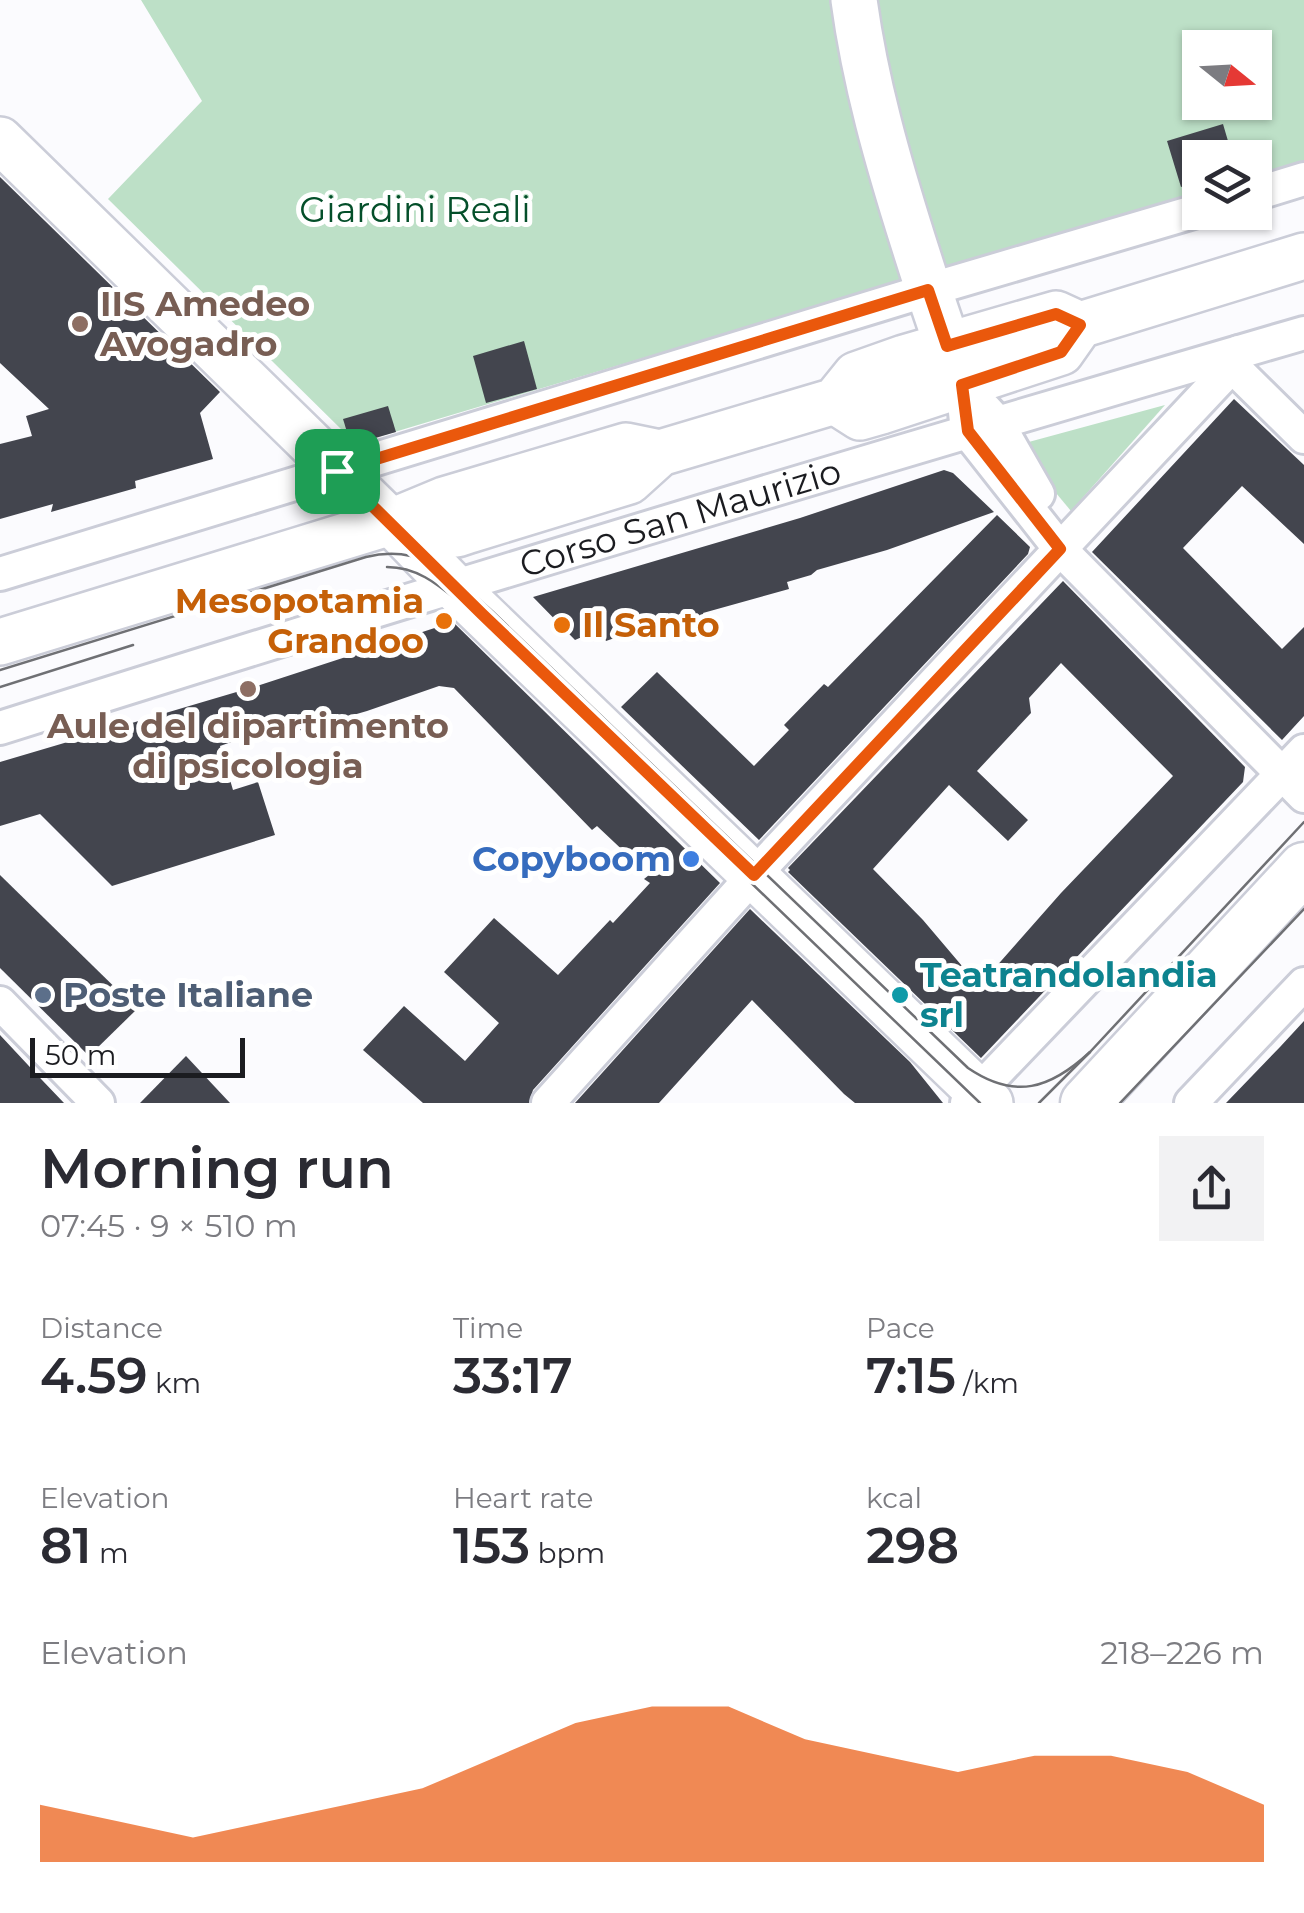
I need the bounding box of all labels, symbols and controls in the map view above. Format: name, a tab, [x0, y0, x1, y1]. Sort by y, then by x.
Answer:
north arrow	[1182, 30, 1272, 120]
map controls	[1182, 30, 1272, 230]
button: layers	[1182, 140, 1272, 230]
park label: Giardini Reali	[299, 188, 531, 231]
place label: IIS Amedeo Avogadro	[99, 282, 310, 365]
marker: IIS Amedeo Avogadro	[69, 313, 91, 335]
pin	[295, 429, 380, 514]
icon: arrive	[310, 444, 365, 499]
street label: Corso San Maurizio	[514, 449, 846, 586]
place label: Mesopotamia Grandoo	[175, 579, 424, 662]
place label: Il Santo	[582, 603, 720, 646]
marker: Mesopotamia Grandoo	[433, 610, 455, 632]
marker: Il Santo	[551, 614, 573, 636]
marker: Aule del dipartimento di psicologia	[237, 678, 259, 700]
place label: Aule del dipartimento di psicologia	[46, 704, 449, 787]
place label: Copyboom	[472, 837, 671, 880]
marker: Copyboom	[680, 848, 702, 870]
place label: Teatrandolandia srl	[920, 953, 1218, 1036]
place label: Poste Italiane	[63, 973, 313, 1016]
marker: Poste Italiane	[32, 984, 54, 1006]
marker: Teatrandolandia srl	[889, 984, 911, 1006]
scale bar	[30, 1033, 245, 1078]
text: 50 m	[45, 1038, 116, 1072]
text: Morning run	[40, 1135, 394, 1202]
button: share	[1159, 1136, 1264, 1241]
text: 07:45 · 9 × 510 m	[40, 1206, 298, 1245]
text: Distance	[40, 1311, 163, 1345]
text: Time	[453, 1311, 523, 1345]
text: Pace	[866, 1311, 935, 1345]
text: 4.59	[40, 1345, 148, 1406]
text: 33:17	[453, 1345, 573, 1406]
text: 7:15	[866, 1345, 956, 1406]
text: km	[148, 1366, 201, 1400]
text: /km	[956, 1366, 1019, 1400]
text: Elevation	[40, 1481, 169, 1515]
text: Heart rate	[453, 1481, 594, 1515]
text: kcal	[866, 1481, 922, 1515]
text: 81	[40, 1515, 92, 1576]
text: 153	[453, 1515, 530, 1576]
text: 298	[866, 1515, 959, 1576]
text: m	[92, 1536, 129, 1570]
text: bpm	[530, 1536, 605, 1570]
text: Elevation	[40, 1633, 188, 1672]
text: 218–226 m	[1100, 1633, 1264, 1672]

